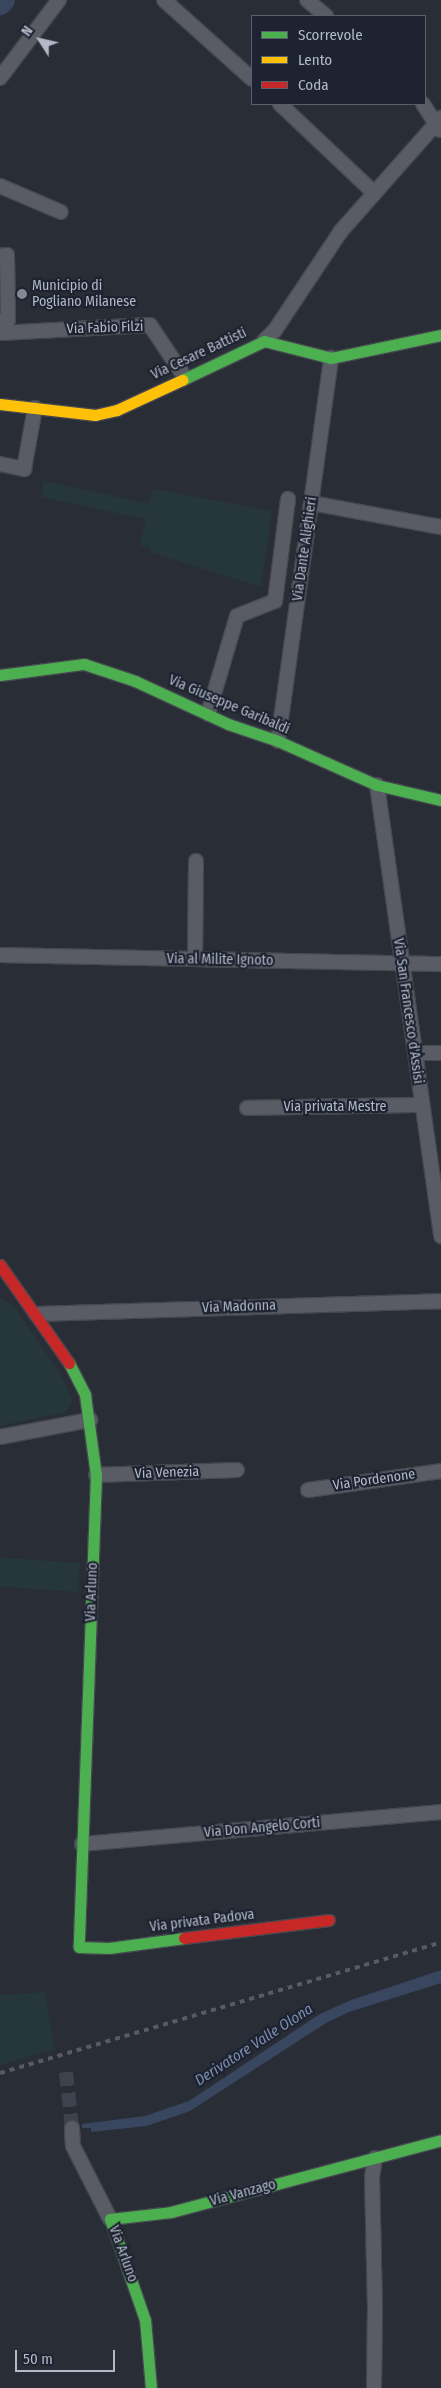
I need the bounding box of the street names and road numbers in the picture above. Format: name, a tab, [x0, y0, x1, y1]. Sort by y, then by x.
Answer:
street label: Via Fabio Filzi	[66, 318, 144, 338]
street label: Via Cesare Battisti	[149, 325, 249, 383]
street label: Via Dante Alighieri	[289, 496, 321, 602]
street label: Via Giuseppe Garibaldi	[166, 672, 292, 738]
street label: Via San Francesco d'Assisi	[389, 937, 427, 1085]
street label: Via al Milite Ignoto	[167, 951, 273, 969]
street label: Via privata Mestre	[283, 1099, 387, 1115]
street label: Via Madonna	[202, 1297, 276, 1317]
street label: Via Venezia	[134, 1463, 200, 1483]
street label: Via Pordenone	[332, 1466, 416, 1494]
street label: Via Arluno	[83, 1562, 101, 1622]
street label: Via Don Angelo Corti	[203, 1815, 321, 1841]
street label: Via privata Padova	[149, 1906, 255, 1936]
street label: Via Vanzago	[208, 2176, 278, 2210]
street label: Via Arluno	[105, 2223, 141, 2285]

